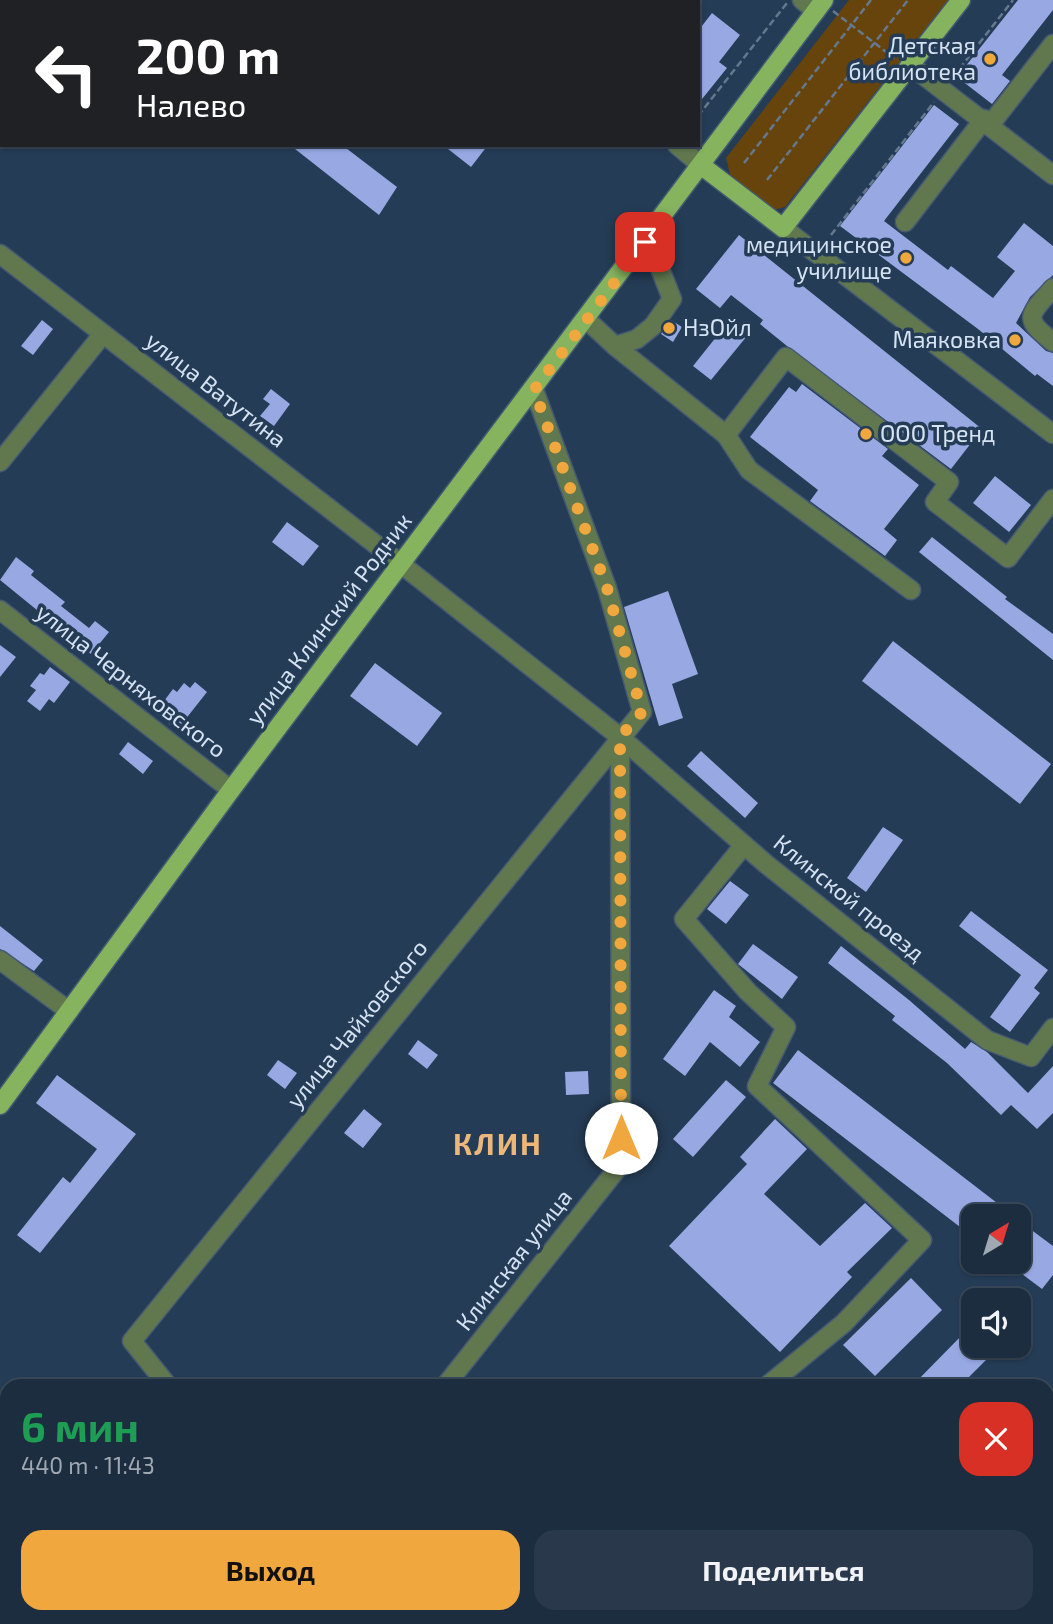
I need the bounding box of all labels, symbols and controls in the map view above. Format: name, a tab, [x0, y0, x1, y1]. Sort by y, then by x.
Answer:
text: 200 m	[136, 25, 280, 84]
icon: left	[21, 28, 112, 119]
place label: Детская библиотека	[848, 31, 976, 85]
marker: Детская библиотека	[982, 51, 998, 67]
text: Налево	[136, 85, 246, 123]
pin	[615, 212, 675, 272]
icon: arrive	[626, 223, 664, 261]
place label: медицинское училище	[746, 230, 892, 285]
marker: медицинское училище	[898, 250, 914, 266]
place label: НзОйл	[683, 313, 752, 341]
marker: НзОйл	[661, 320, 677, 336]
place label: Маяковка	[893, 325, 1001, 353]
street label: улица Ватутина	[140, 326, 292, 454]
marker: Маяковка	[1007, 332, 1023, 348]
place label: ООО Тренд	[880, 419, 995, 447]
marker: ООО Тренд	[858, 426, 874, 442]
street label: улица Клинский Родник	[239, 507, 418, 730]
street label: улица Черняховского	[30, 597, 232, 764]
street label: Клинской проезд	[769, 828, 931, 967]
street label: улица Чайковского	[280, 934, 433, 1114]
position arrow	[584, 1101, 658, 1175]
district label: КЛИН	[453, 1125, 543, 1161]
street label: Клинская улица	[449, 1183, 578, 1336]
north arrow	[961, 1204, 1031, 1274]
map controls	[961, 1204, 1031, 1358]
button: sound	[961, 1288, 1031, 1358]
text: 6 мин	[21, 1400, 139, 1450]
button: close	[959, 1402, 1033, 1476]
text: 440 m · 11:43	[21, 1451, 155, 1479]
button: Выход	[21, 1530, 520, 1610]
button: Поделиться	[534, 1530, 1033, 1610]

